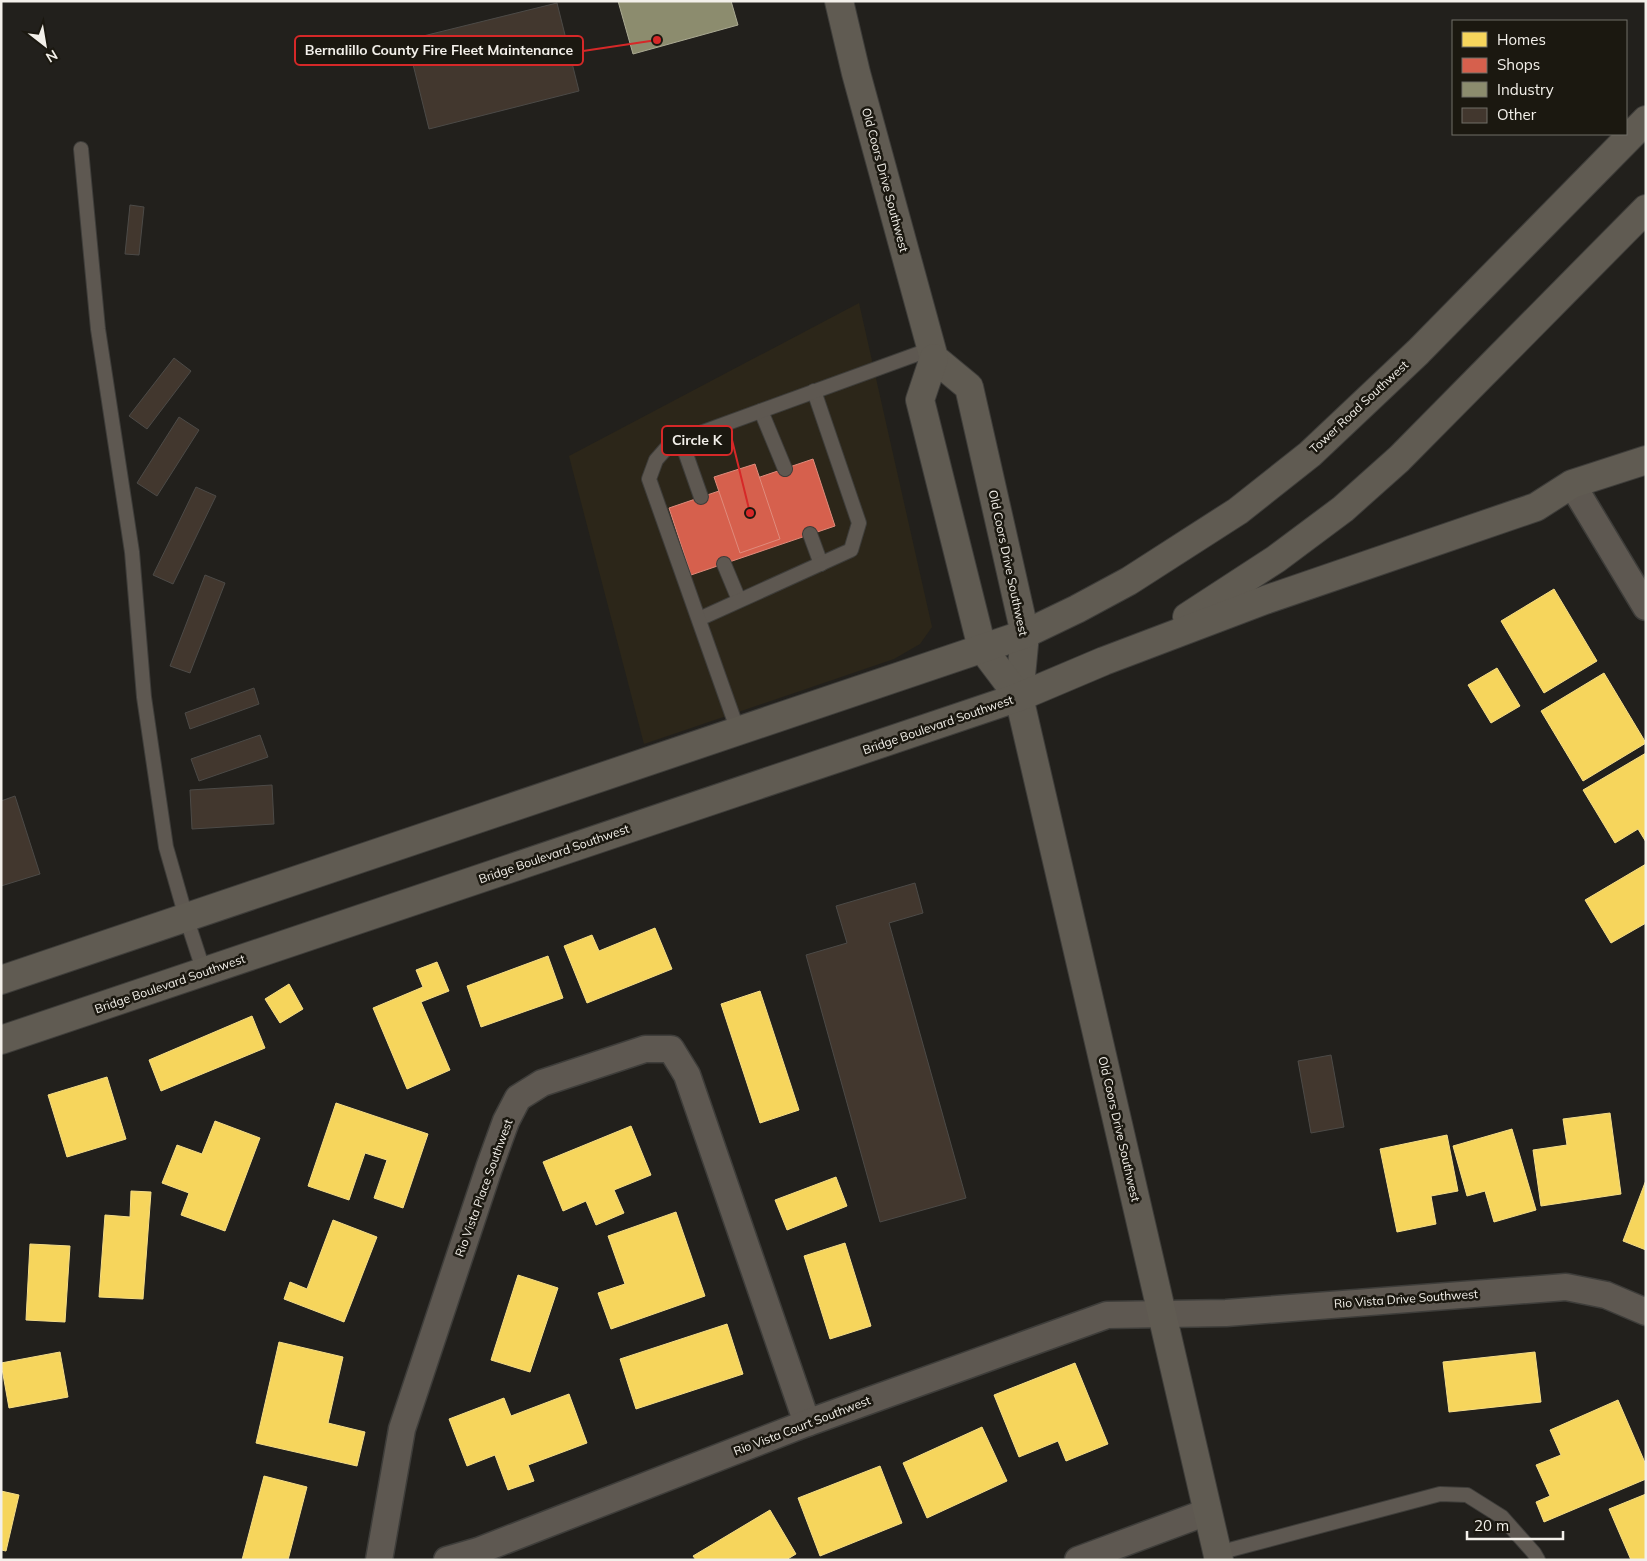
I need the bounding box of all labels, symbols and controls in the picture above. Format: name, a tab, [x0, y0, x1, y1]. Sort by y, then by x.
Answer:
north arrow	[20, 20, 70, 70]
legend	[1452, 20, 1627, 135]
text: Homes	[1497, 30, 1546, 49]
callout: Bernalillo County Fire Fleet Maintenance	[295, 36, 583, 65]
text: Bernalillo County Fire Fleet Maintenance	[305, 41, 574, 59]
text: N	[43, 46, 61, 67]
text: Shops	[1497, 55, 1540, 74]
text: Industry	[1497, 80, 1554, 99]
text: Other	[1497, 105, 1537, 124]
street label: Old Coors Drive Southwest	[859, 106, 912, 254]
street label: Tower Road Southwest	[1306, 357, 1411, 456]
callout: Circle K	[662, 426, 732, 455]
text: Circle K	[672, 431, 723, 449]
street label: Old Coors Drive Southwest	[986, 489, 1031, 637]
street label: Bridge Boulevard Southwest	[861, 692, 1015, 757]
street label: Bridge Boulevard Southwest	[477, 821, 631, 886]
street label: Bridge Boulevard Southwest	[93, 951, 247, 1016]
street label: Old Coors Drive Southwest	[1095, 1055, 1144, 1203]
street label: Rio Vista Place Southwest	[452, 1117, 515, 1259]
street label: Rio Vista Drive Southwest	[1333, 1286, 1478, 1311]
street label: Rio Vista Court Southwest	[731, 1392, 873, 1459]
scale bar	[1467, 1508, 1563, 1540]
text: 20 m	[1474, 1516, 1509, 1535]

